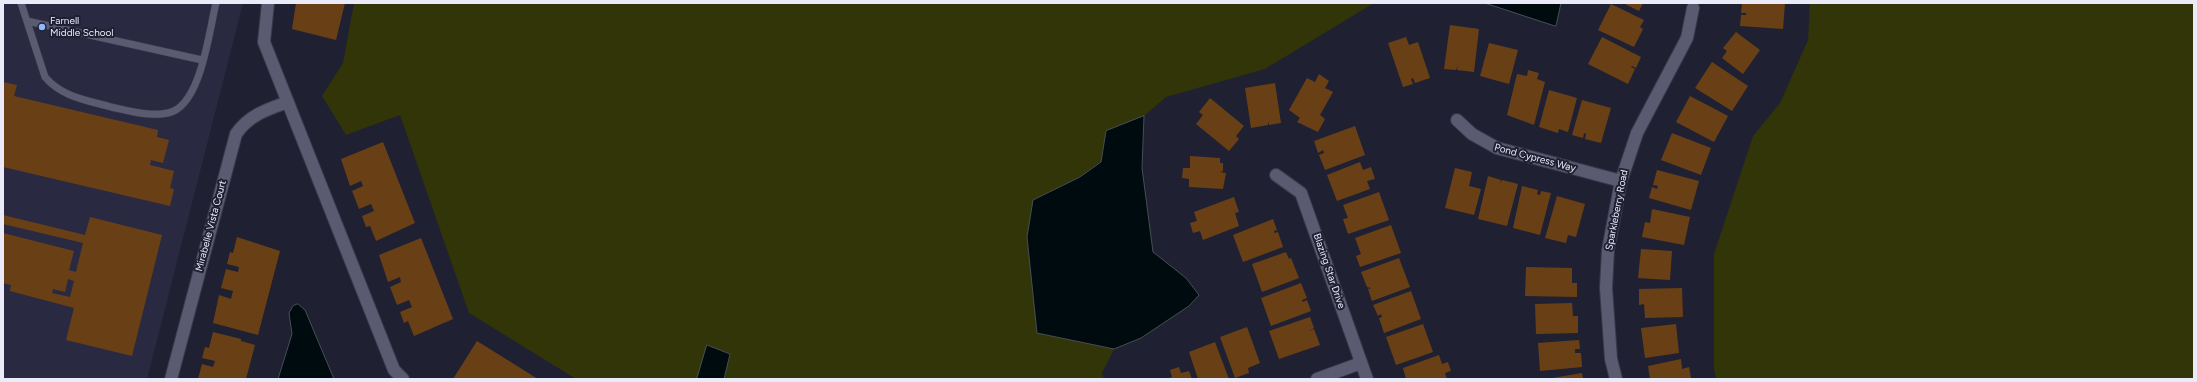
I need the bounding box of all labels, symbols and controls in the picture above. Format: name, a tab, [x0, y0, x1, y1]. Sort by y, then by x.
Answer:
place label: Farnell Middle School	[50, 15, 114, 38]
marker: Farnell Middle School	[37, 22, 47, 32]
street label: Pond Cypress Way	[1493, 141, 1577, 175]
street label: Sparkleberry Road	[1603, 169, 1631, 251]
street label: Mirabelle Vista Court	[193, 179, 229, 273]
street label: Blazing Star Drive	[1311, 232, 1347, 310]

